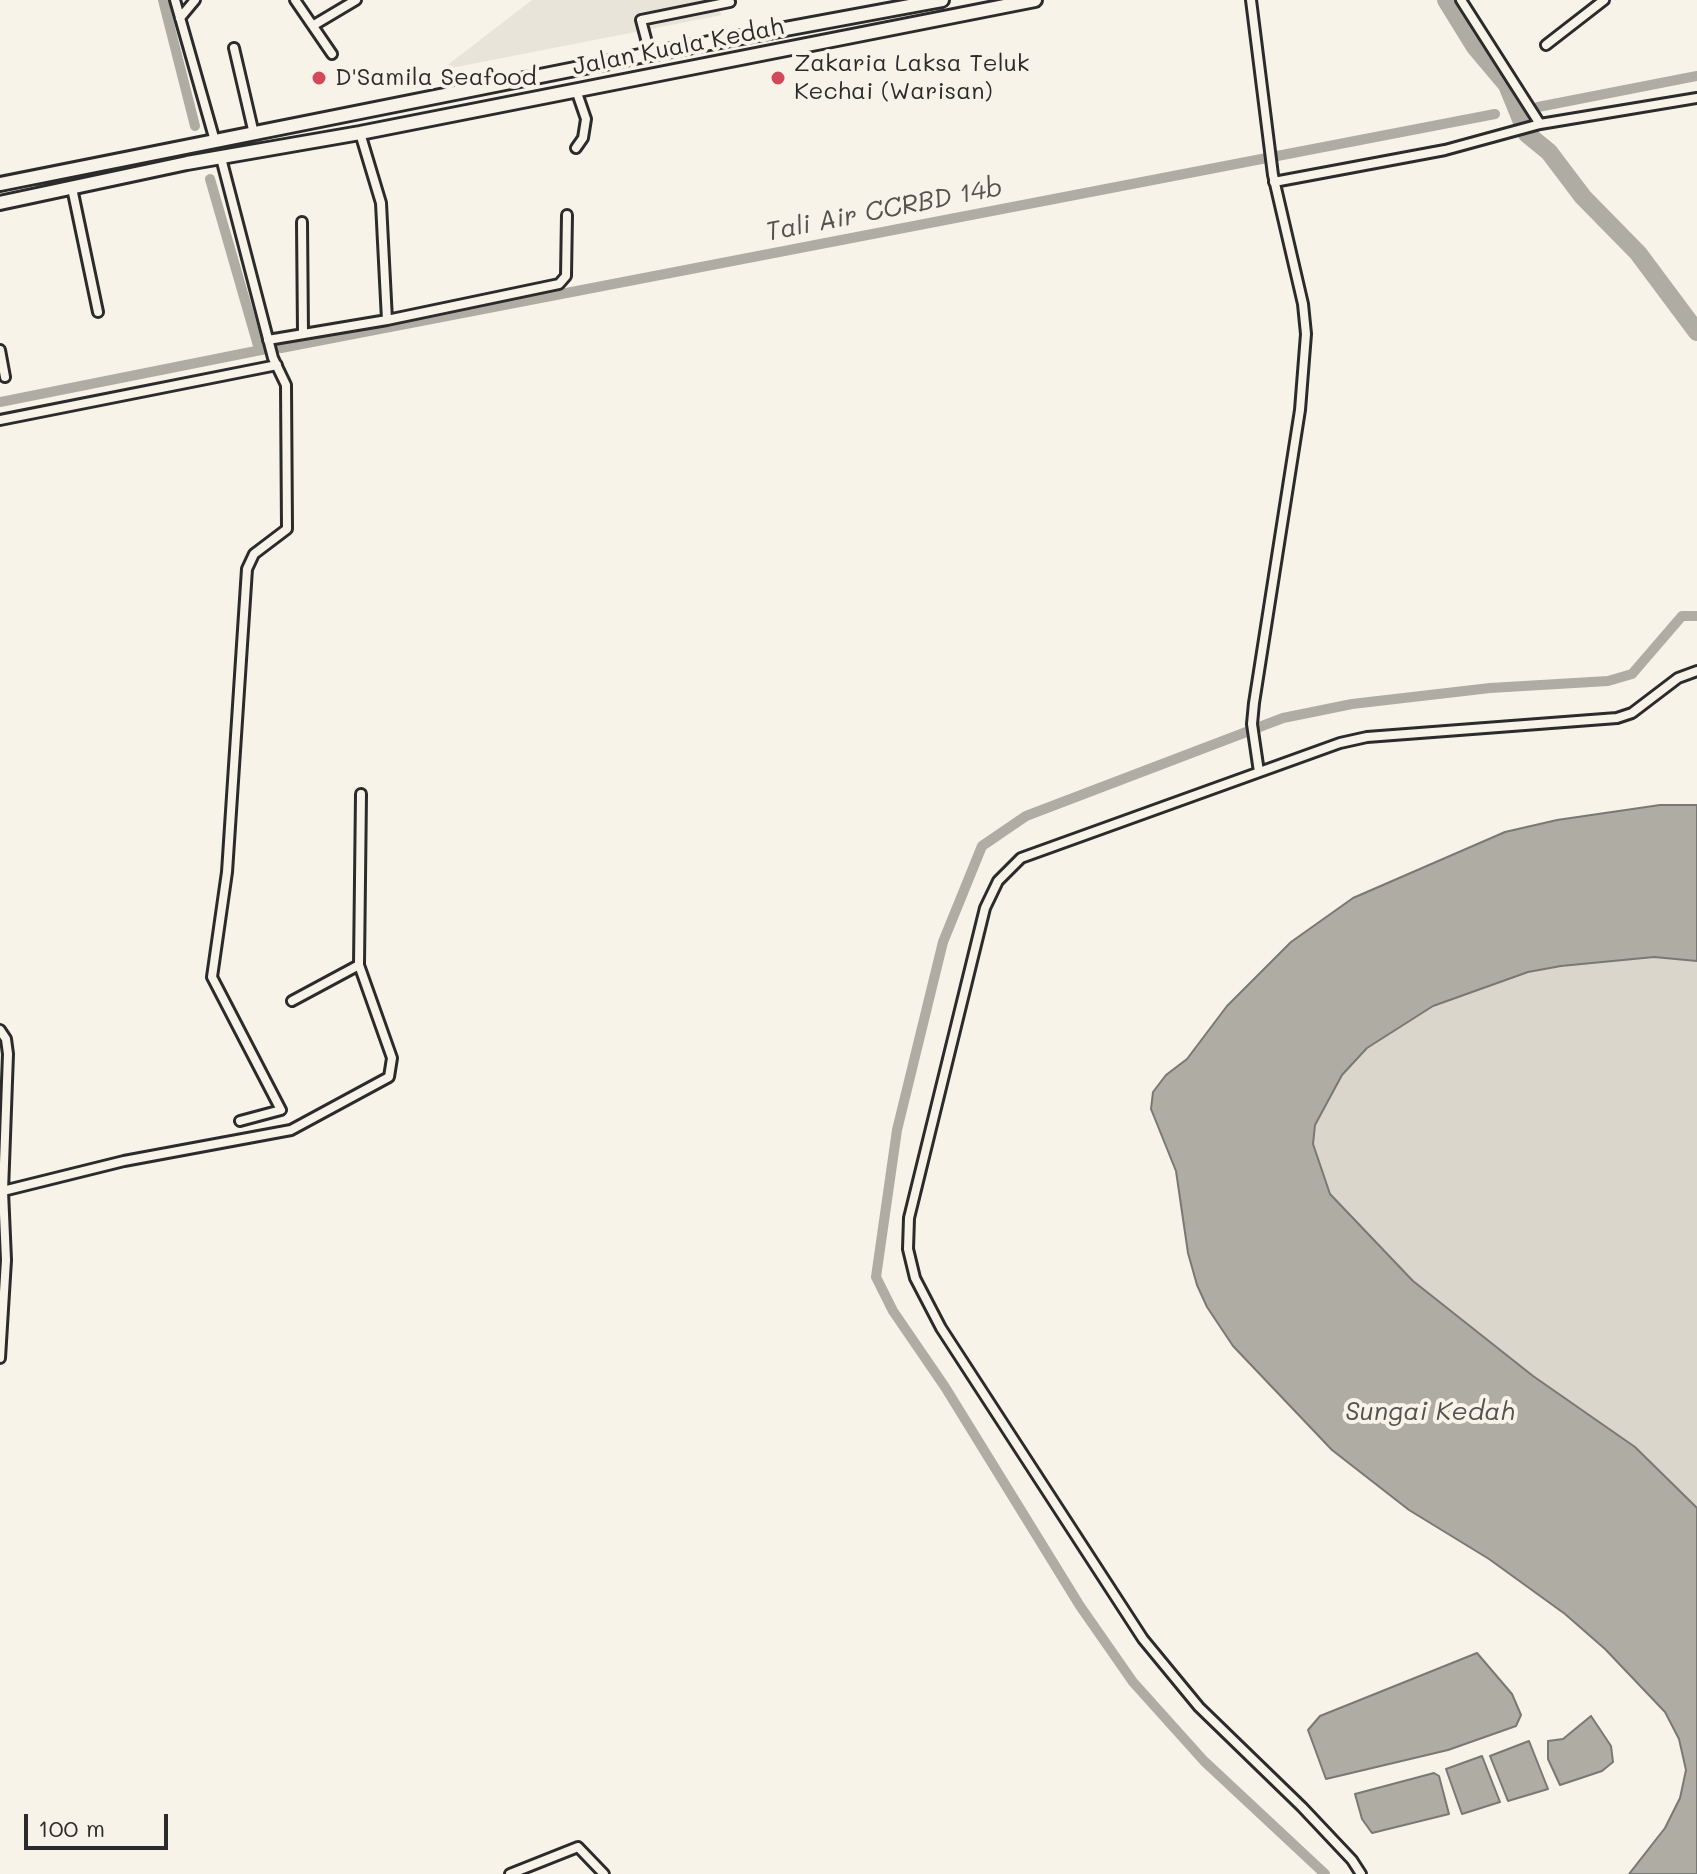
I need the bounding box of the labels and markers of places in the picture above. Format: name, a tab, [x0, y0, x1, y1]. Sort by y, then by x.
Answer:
place label: Zakaria Laksa Teluk Kechai (Warisan)	[794, 50, 1030, 106]
place label: D'Samila Seafood	[335, 64, 537, 92]
marker: D'Samila Seafood	[310, 69, 328, 87]
marker: Zakaria Laksa Teluk Kechai (Warisan)	[769, 69, 787, 87]

